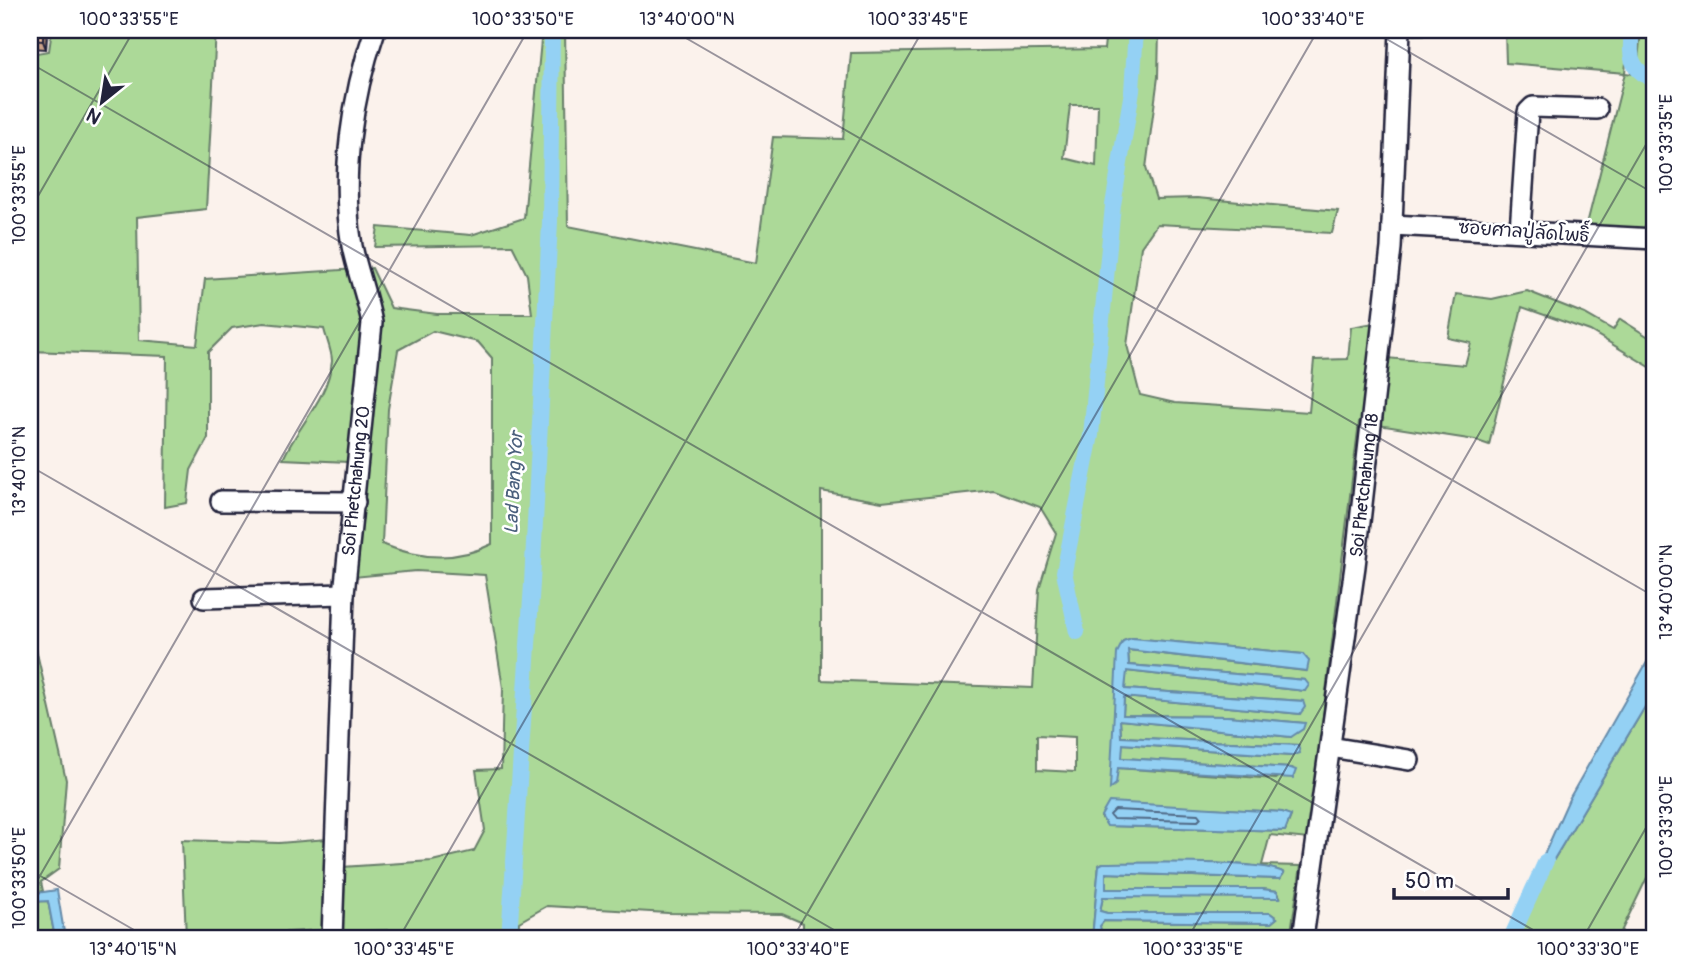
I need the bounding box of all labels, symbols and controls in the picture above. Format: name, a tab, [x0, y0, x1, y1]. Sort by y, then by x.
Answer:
text: 100°33'55"E	[79, 8, 179, 31]
text: 100°33'50"E	[472, 8, 574, 31]
text: 13°40'00"N	[639, 8, 735, 31]
text: 100°33'45"E	[868, 8, 968, 31]
text: 100°33'40"E	[1262, 8, 1364, 31]
north arrow	[66, 66, 136, 136]
text: 100°33'35"E	[1655, 94, 1678, 194]
text: N	[82, 102, 106, 129]
text: 100°33'55"E	[8, 145, 31, 245]
street label: ซอยศาลปู่ลัดโพธิ์	[1457, 210, 1591, 250]
street label: Soi Phetchahung 20	[337, 405, 375, 557]
street label: Soi Phetchahung 18	[1345, 412, 1384, 558]
text: 13°40'10"N	[8, 426, 31, 516]
water label: Lad Bang Yor	[499, 429, 529, 535]
text: 13°40'00"N	[1655, 544, 1678, 640]
text: 100°33'30"E	[1655, 776, 1678, 878]
text: 100°33'50"E	[8, 827, 31, 929]
scale bar	[1394, 856, 1508, 900]
text: 50 m	[1405, 868, 1454, 895]
text: 13°40'15"N	[89, 938, 177, 961]
text: 100°33'45"E	[354, 938, 454, 961]
text: 100°33'40"E	[747, 938, 849, 961]
text: 100°33'35"E	[1143, 938, 1243, 961]
text: 100°33'30"E	[1537, 938, 1639, 961]

